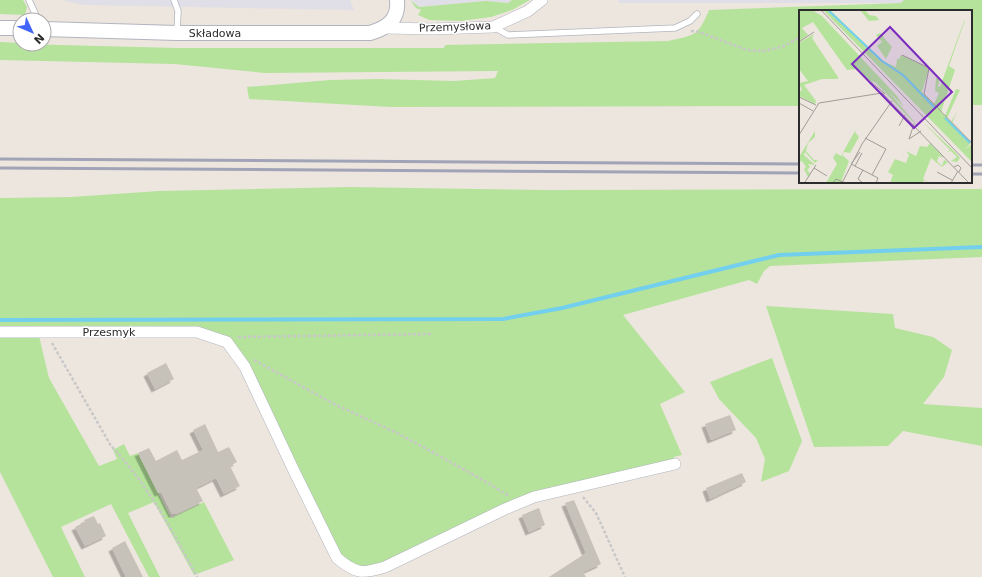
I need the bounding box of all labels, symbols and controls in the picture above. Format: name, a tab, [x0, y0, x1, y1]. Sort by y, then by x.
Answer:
inset map	[799, 10, 972, 183]
north arrow	[12, 12, 52, 52]
street label: Przemysłowa	[419, 19, 491, 35]
street label: Składowa	[189, 27, 241, 40]
text: N	[31, 31, 47, 46]
street label: Przesmyk	[83, 326, 136, 339]

